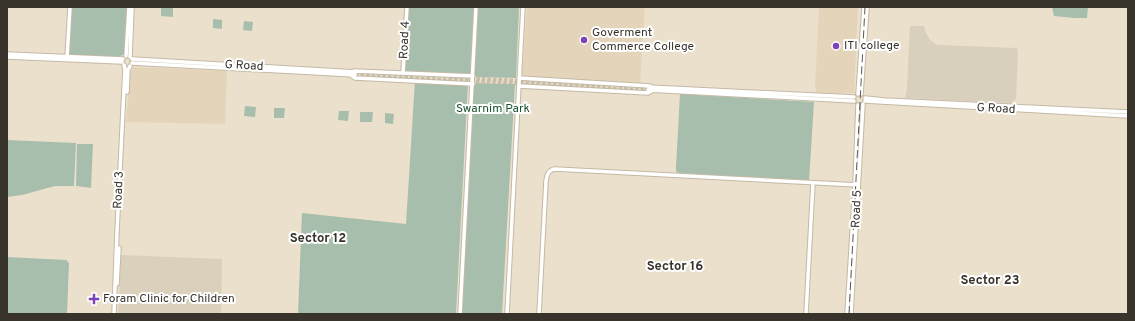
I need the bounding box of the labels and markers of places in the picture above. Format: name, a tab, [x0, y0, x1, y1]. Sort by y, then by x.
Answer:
place label: Goverment Commerce College	[592, 25, 694, 55]
marker: Goverment Commerce College	[579, 35, 589, 45]
place label: ITI college	[844, 38, 899, 54]
marker: ITI college	[831, 41, 841, 51]
place label: Foram Clinic for Children	[103, 291, 235, 307]
marker: Foram Clinic for Children	[88, 293, 100, 305]

